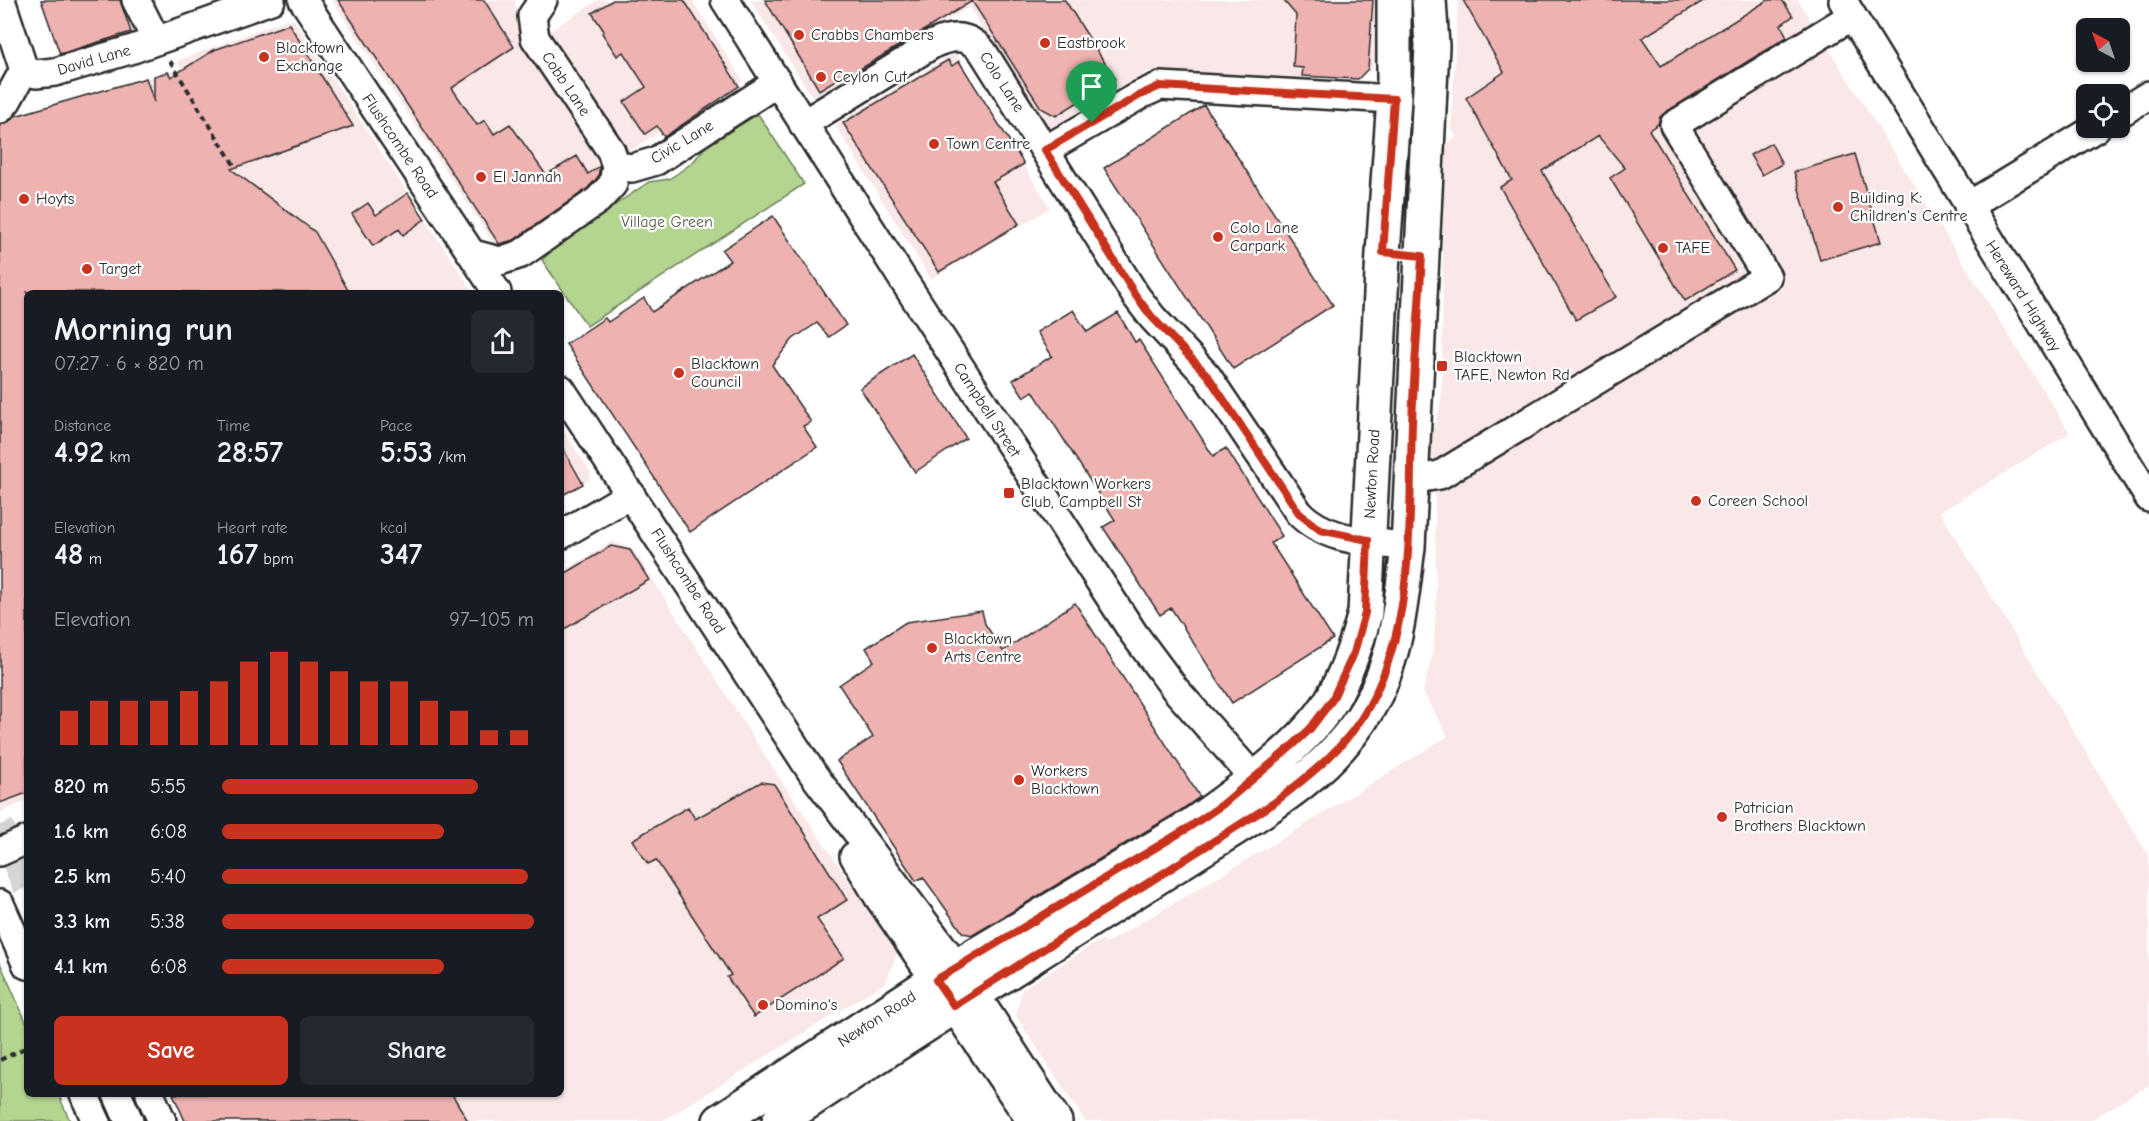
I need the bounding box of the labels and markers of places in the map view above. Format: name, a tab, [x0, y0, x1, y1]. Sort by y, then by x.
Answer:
place label: Crabbs Chambers	[811, 26, 934, 44]
marker: Crabbs Chambers	[792, 28, 806, 42]
place label: Eastbrook	[1057, 34, 1126, 52]
marker: Eastbrook	[1038, 36, 1052, 50]
place label: Blacktown Exchange	[276, 39, 344, 75]
marker: Blacktown Exchange	[257, 50, 271, 64]
pin	[1066, 61, 1117, 123]
place label: Ceylon Cut	[833, 68, 907, 86]
marker: Ceylon Cut	[814, 70, 828, 84]
place label: Town Centre	[946, 135, 1030, 153]
marker: Town Centre	[927, 137, 941, 151]
place label: El Jannah	[493, 168, 562, 186]
marker: El Jannah	[474, 170, 488, 184]
place label: Building K: Children's Centre	[1850, 189, 1967, 225]
place label: Hoyts	[36, 190, 75, 208]
marker: Hoyts	[17, 192, 31, 206]
marker: Building K: Children's Centre	[1831, 200, 1845, 214]
place label: Colo Lane Carpark	[1230, 219, 1298, 255]
marker: Colo Lane Carpark	[1211, 230, 1225, 244]
place label: TAFE	[1675, 239, 1710, 257]
marker: TAFE	[1656, 241, 1670, 255]
place label: Target	[99, 260, 141, 278]
marker: Target	[80, 262, 94, 276]
place label: Blacktown TAFE, Newton Rd	[1454, 348, 1570, 384]
place label: Blacktown Council	[691, 355, 759, 391]
marker: Blacktown TAFE, Newton Rd	[1435, 359, 1449, 373]
marker: Blacktown Council	[672, 366, 686, 380]
place label: Blacktown Workers Club, Campbell St	[1021, 475, 1151, 511]
marker: Blacktown Workers Club, Campbell St	[1002, 486, 1016, 500]
place label: Coreen School	[1708, 492, 1808, 510]
marker: Coreen School	[1689, 494, 1703, 508]
place label: Blacktown Arts Centre	[944, 630, 1022, 666]
marker: Blacktown Arts Centre	[925, 641, 939, 655]
place label: Workers Blacktown	[1031, 762, 1099, 798]
marker: Workers Blacktown	[1012, 773, 1026, 787]
place label: Patrician Brothers Blacktown	[1734, 799, 1866, 835]
marker: Patrician Brothers Blacktown	[1715, 810, 1729, 824]
place label: Domino's	[775, 996, 838, 1014]
marker: Domino's	[756, 998, 770, 1012]

